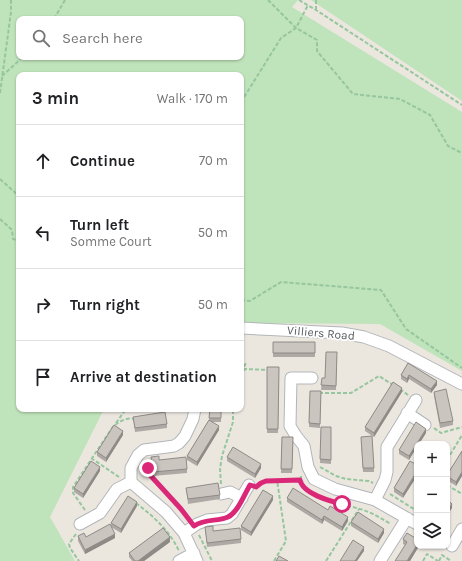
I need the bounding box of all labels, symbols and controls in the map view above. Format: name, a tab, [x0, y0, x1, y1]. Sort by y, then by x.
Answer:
search box	[16, 16, 244, 60]
icon: search	[30, 27, 52, 49]
text: Search here	[62, 29, 143, 47]
text: 3 min	[32, 88, 79, 108]
text: Walk · 170 m	[157, 91, 228, 106]
icon: ahead	[32, 150, 54, 172]
text: Continue	[70, 152, 135, 170]
text: 70 m	[199, 153, 228, 168]
text: Turn left	[70, 216, 129, 234]
icon: left	[32, 222, 54, 244]
text: 50 m	[198, 225, 228, 240]
text: Somme Court	[70, 234, 152, 249]
icon: right	[32, 294, 54, 316]
text: Turn right	[70, 296, 140, 314]
text: 50 m	[198, 297, 228, 312]
street label: Villiers Road	[287, 323, 355, 343]
icon: arrive	[32, 366, 54, 388]
text: Arrive at destination	[70, 368, 217, 386]
map controls	[414, 441, 450, 549]
button: +	[414, 441, 450, 477]
route end	[139, 459, 157, 477]
button: −	[414, 477, 450, 513]
route start	[333, 495, 351, 513]
button: layers	[414, 513, 450, 549]

